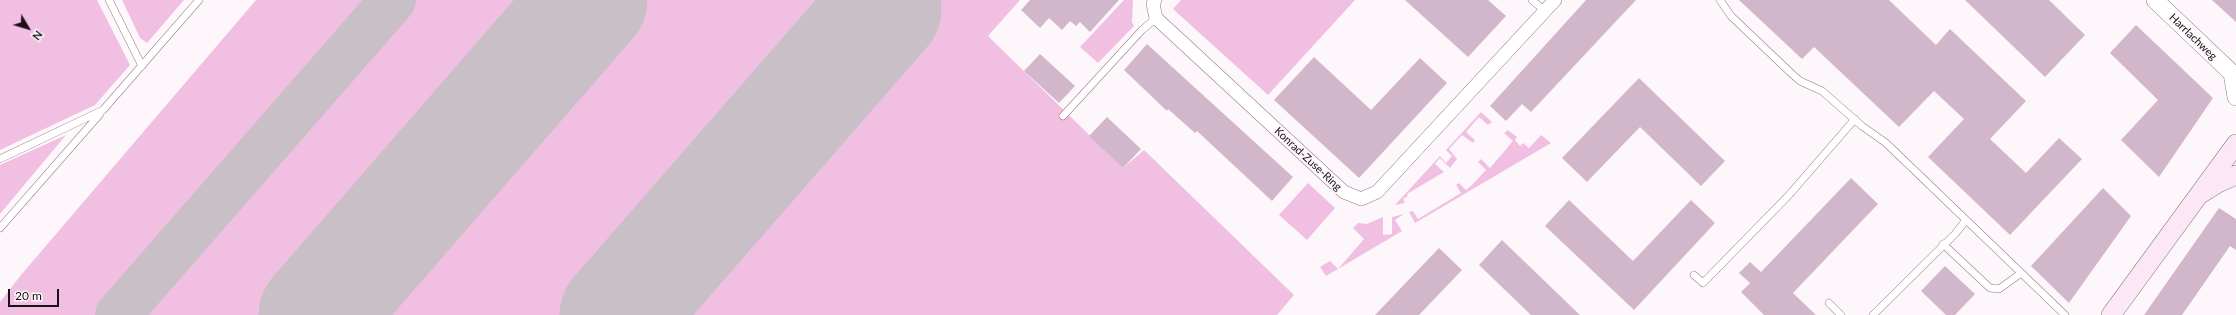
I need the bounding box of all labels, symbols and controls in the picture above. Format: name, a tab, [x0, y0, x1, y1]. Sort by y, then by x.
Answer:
north arrow	[8, 8, 48, 48]
street label: Harrlachweg	[2166, 11, 2220, 63]
text: N	[30, 28, 46, 43]
street label: Konrad-Zuse-Ring	[1272, 124, 1344, 194]
scale bar	[10, 281, 61, 307]
text: 20 m	[15, 288, 42, 303]

